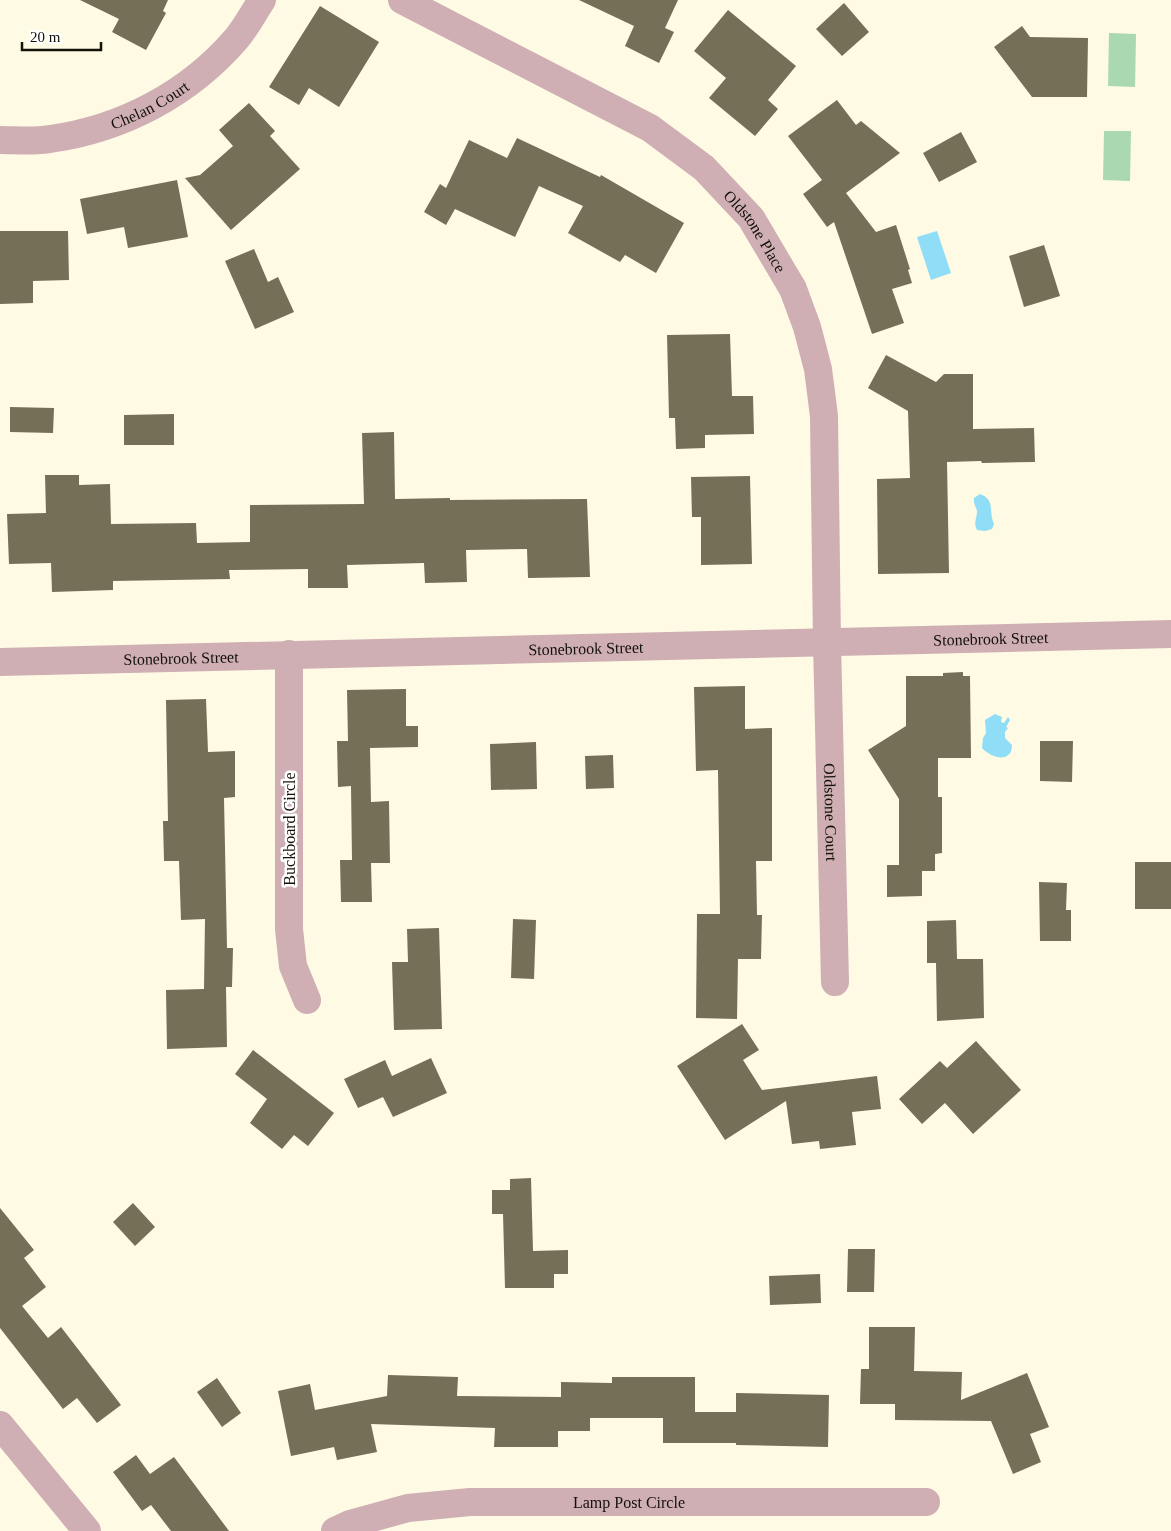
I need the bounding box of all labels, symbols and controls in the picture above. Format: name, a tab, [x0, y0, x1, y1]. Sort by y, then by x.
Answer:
scale bar	[22, 20, 101, 52]
text: 20 m	[30, 29, 61, 45]
street label: Chelan Court	[108, 77, 192, 133]
street label: Oldstone Place	[720, 187, 789, 275]
street label: Stonebrook Street	[933, 629, 1049, 649]
street label: Stonebrook Street	[528, 639, 644, 658]
street label: Stonebrook Street	[123, 648, 239, 668]
street label: Oldstone Court	[821, 763, 840, 862]
street label: Buckboard Circle	[281, 772, 298, 886]
street label: Lamp Post Circle	[573, 1494, 685, 1512]

